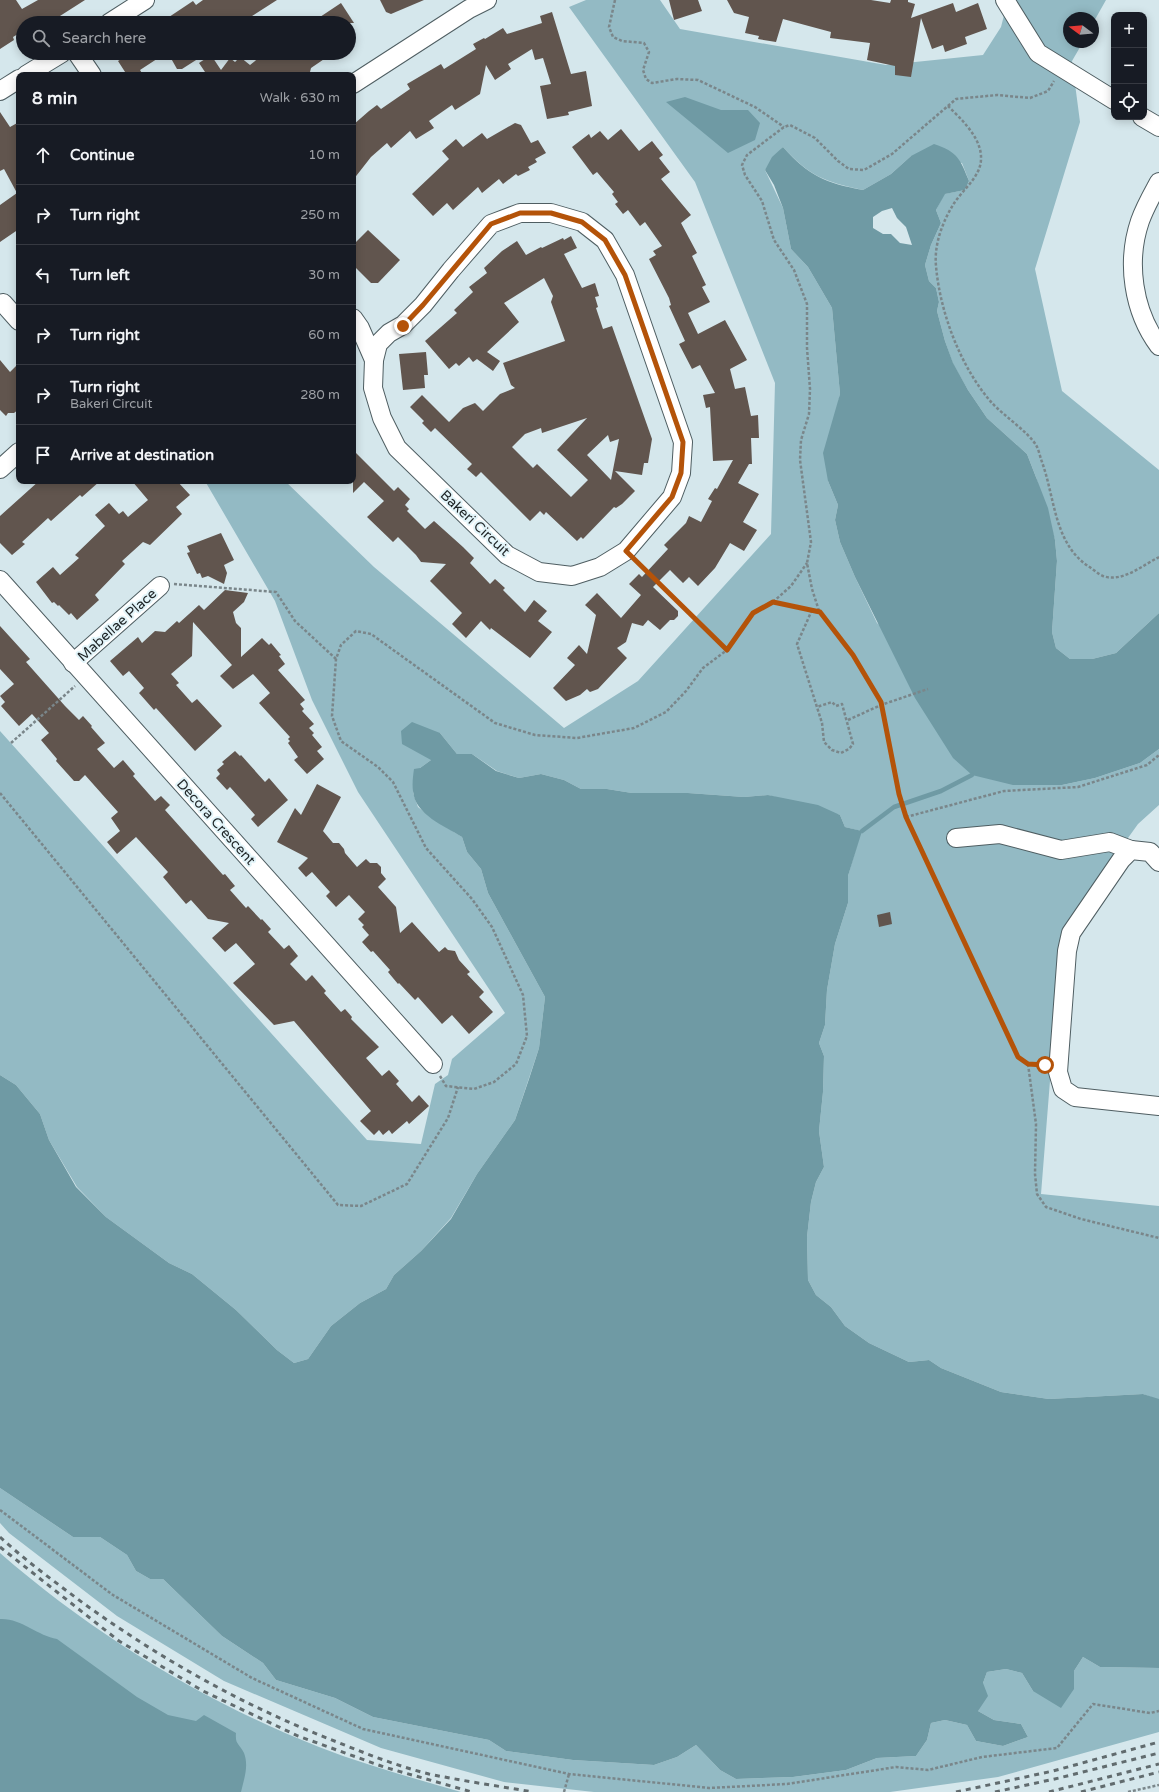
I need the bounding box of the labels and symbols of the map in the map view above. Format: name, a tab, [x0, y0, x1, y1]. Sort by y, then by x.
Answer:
north arrow	[1063, 12, 1099, 48]
route end	[394, 317, 412, 335]
street label: Bakeri Circuit	[437, 487, 514, 560]
street label: Mabellae Place	[74, 585, 160, 665]
street label: Decora Crescent	[173, 776, 259, 869]
route start	[1036, 1056, 1054, 1074]

